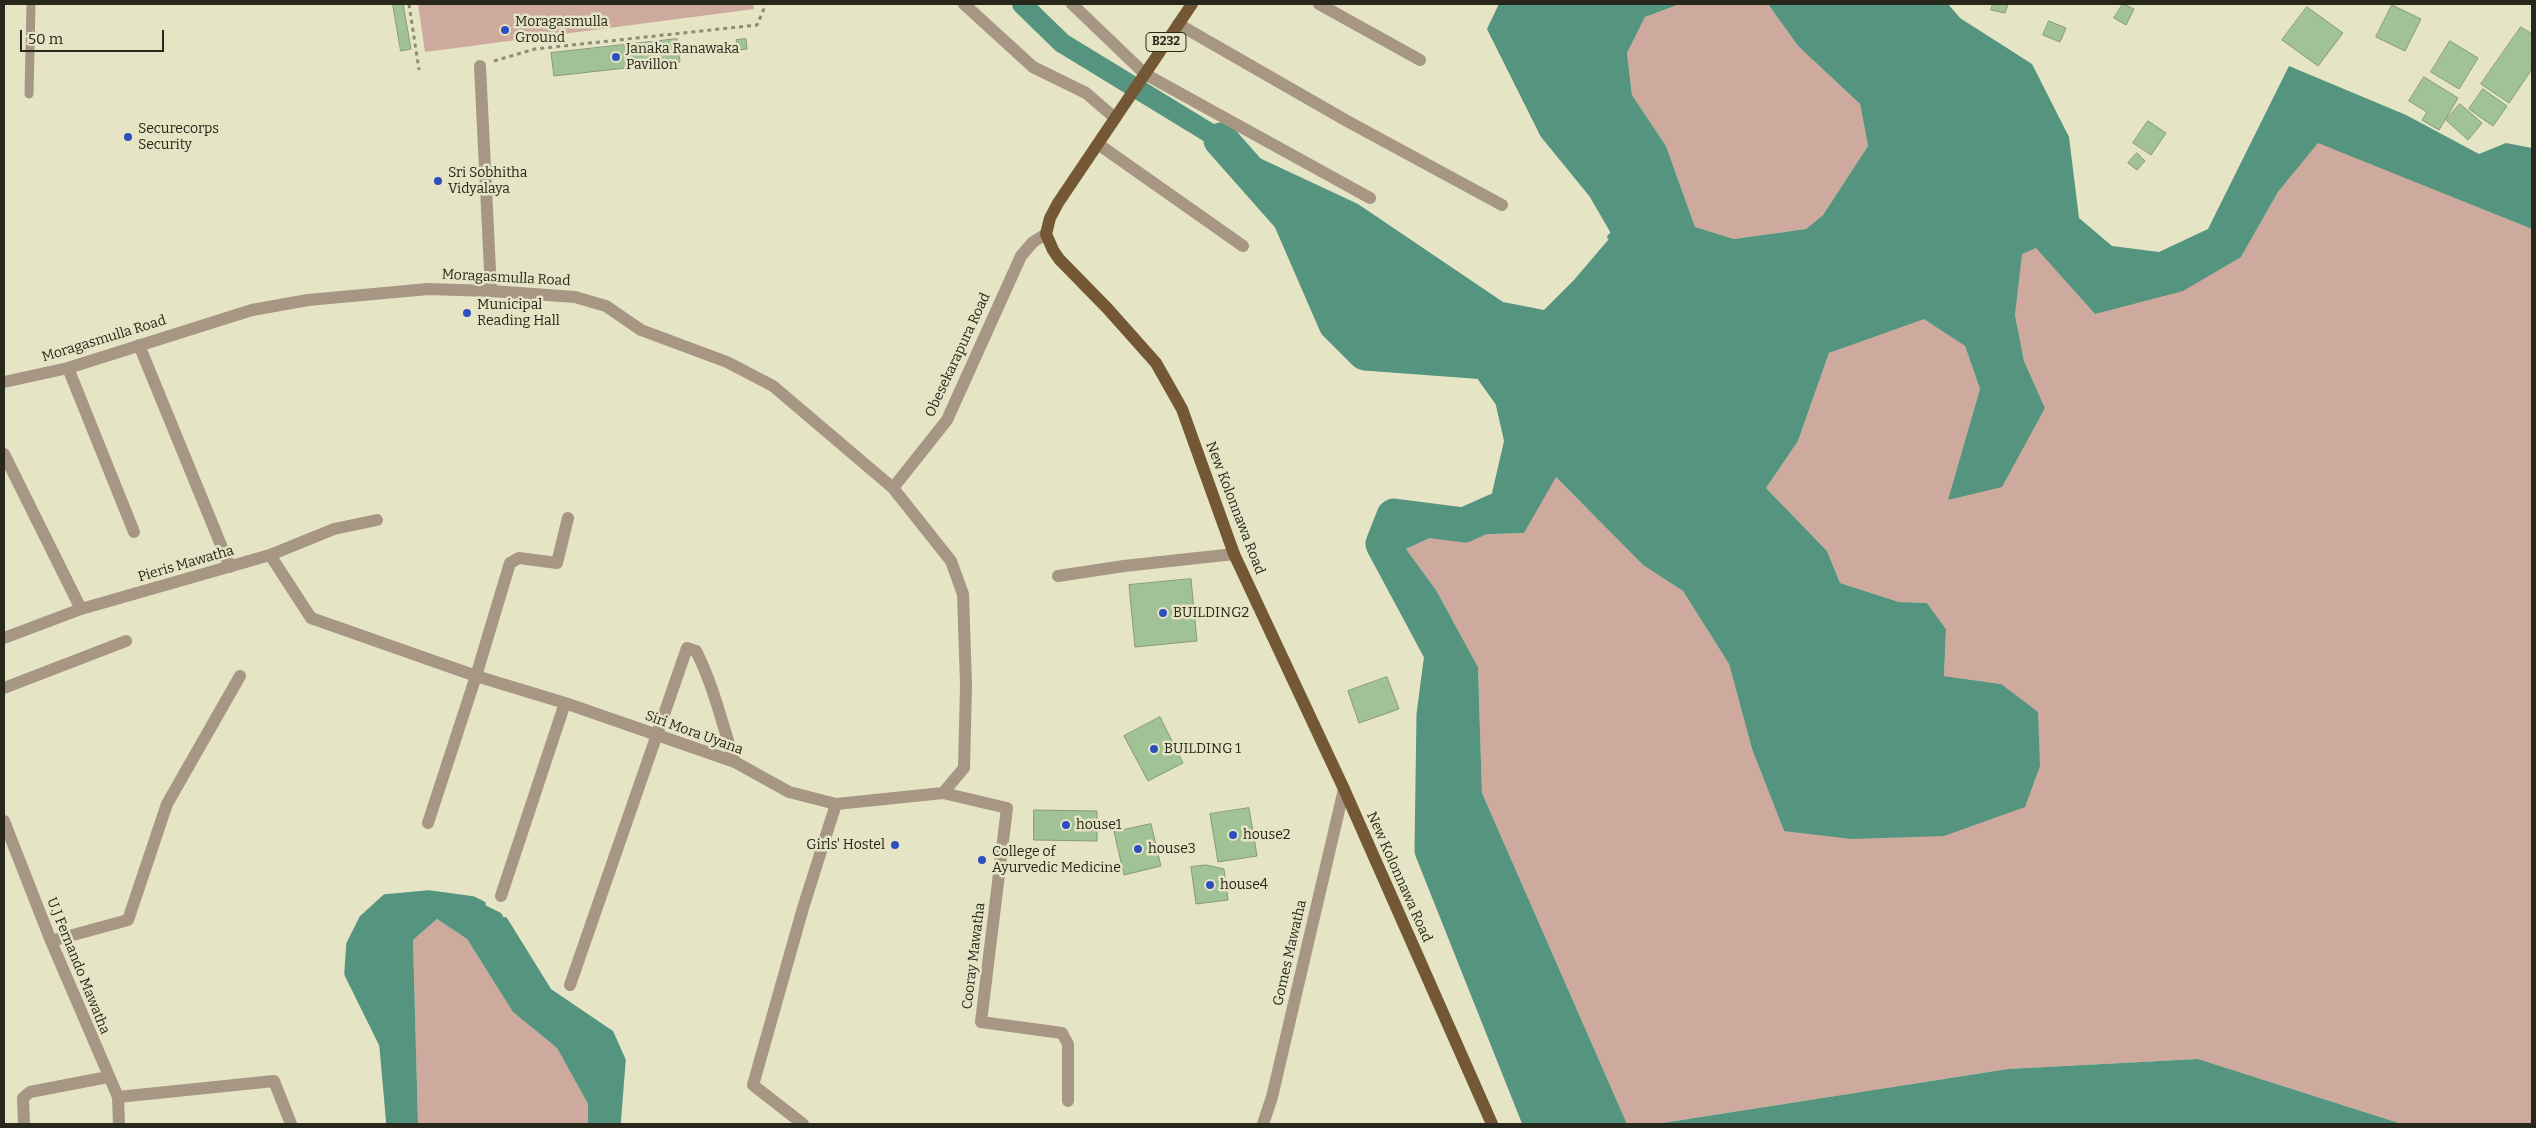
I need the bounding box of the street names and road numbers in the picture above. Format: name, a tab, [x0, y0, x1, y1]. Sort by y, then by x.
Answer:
road number: B232	[1146, 32, 1186, 52]
street label: Moragasmulla Road	[441, 266, 571, 290]
street label: Obesekarapura Road	[922, 290, 994, 420]
street label: Moragasmulla Road	[40, 312, 168, 366]
street label: New Kolonnawa Road	[1202, 439, 1268, 577]
street label: Pieris Mawatha	[136, 542, 236, 586]
street label: Siri Mora Uyana	[643, 707, 745, 759]
street label: New Kolonnawa Road	[1363, 809, 1435, 945]
street label: U.J Fernando Mawatha	[43, 895, 113, 1037]
street label: Gomes Mawatha	[1270, 898, 1310, 1008]
street label: Cooray Mawatha	[959, 902, 989, 1010]

